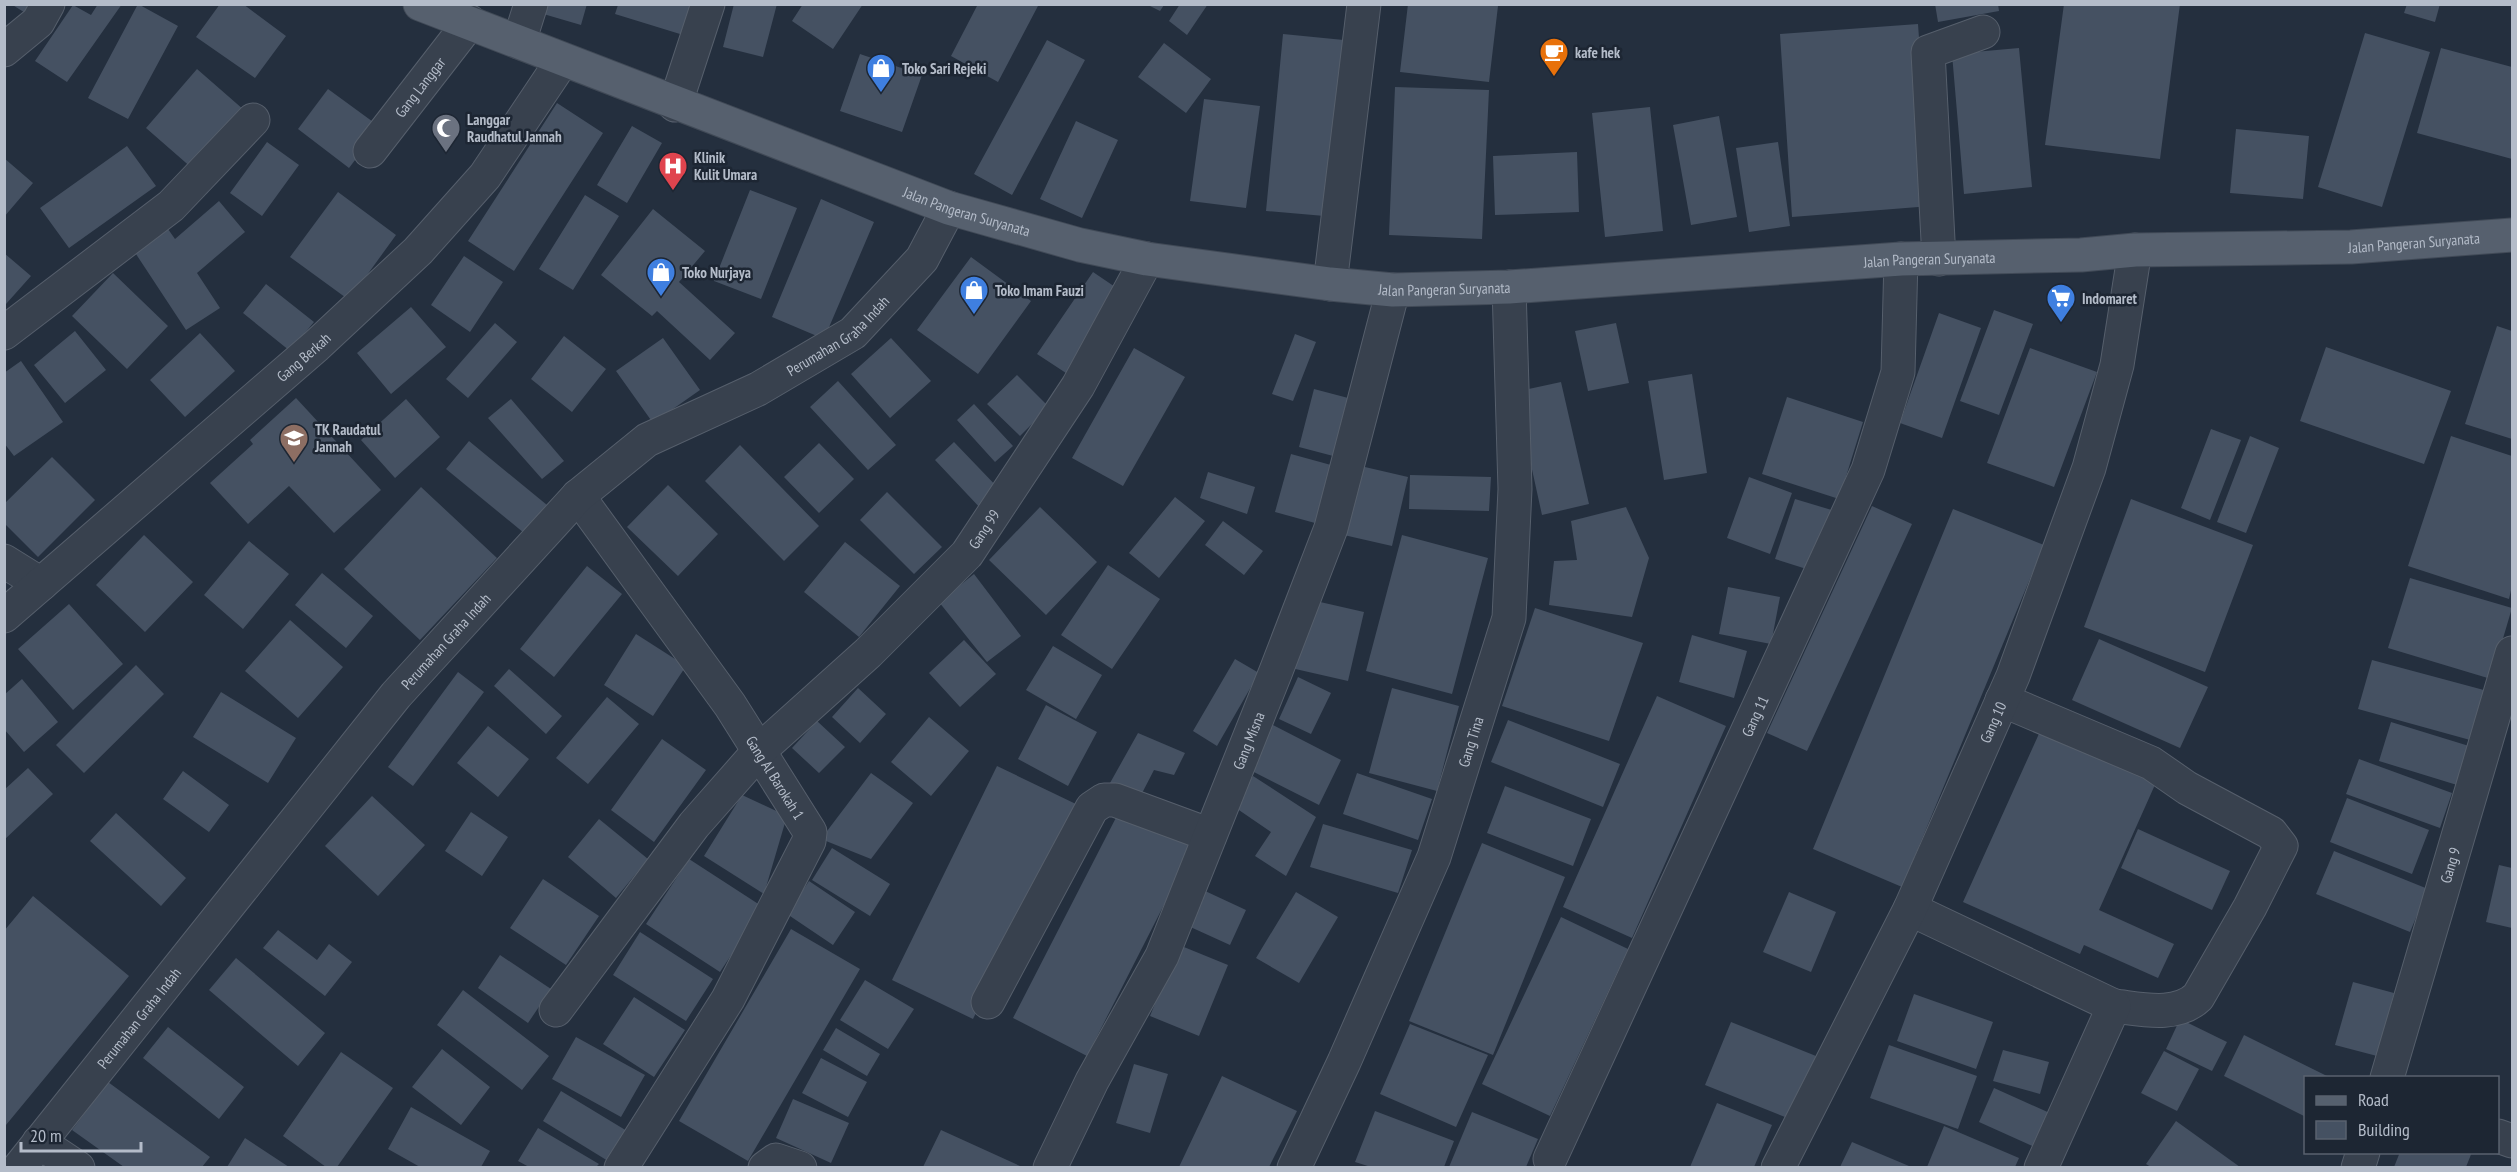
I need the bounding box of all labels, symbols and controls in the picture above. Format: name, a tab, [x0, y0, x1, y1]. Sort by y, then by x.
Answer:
cafe icon: kafe hek	[1538, 36, 1570, 78]
place label: kafe hek	[1575, 43, 1621, 62]
street label: Gang Langgar	[390, 52, 450, 121]
shop icon: Toko Sari Rejeki	[865, 52, 897, 94]
place label: Toko Sari Rejeki	[902, 59, 986, 78]
place label: Langgar Raudhatul Jannah	[467, 110, 562, 146]
mosque icon: Langgar Raudhatul Jannah	[430, 112, 462, 154]
place label: Klinik Kulit Umara	[694, 148, 757, 184]
hospital icon: Klinik Kulit Umara	[657, 150, 689, 192]
street label: Jalan Pangeran Suryanata	[900, 182, 1032, 240]
street label: Jalan Pangeran Suryanata	[2347, 228, 2480, 257]
street label: Jalan Pangeran Suryanata	[1862, 247, 1996, 271]
shop icon: Toko Nurjaya	[645, 256, 677, 298]
place label: Toko Nurjaya	[682, 263, 751, 282]
shop icon: Toko Imam Fauzi	[958, 274, 990, 316]
street label: Jalan Pangeran Suryanata	[1377, 277, 1511, 300]
place label: Toko Imam Fauzi	[995, 281, 1084, 300]
supermarket icon: Indomaret	[2045, 282, 2077, 324]
place label: Indomaret	[2082, 289, 2138, 308]
street label: Perumahan Graha Indah	[783, 291, 893, 380]
street label: Gang Berkah	[272, 328, 334, 385]
place label: TK Raudatul Jannah	[314, 420, 381, 456]
school or university icon: TK Raudatul Jannah	[278, 422, 310, 464]
street label: Gang 99	[964, 506, 1003, 552]
street label: Perumahan Graha Indah	[397, 589, 494, 693]
street label: Gang 11	[1737, 692, 1772, 740]
street label: Gang 10	[1975, 698, 2010, 746]
street label: Gang Misna	[1228, 709, 1268, 772]
street label: Gang Tina	[1453, 714, 1487, 769]
street label: Gang Al Barokah 1	[742, 732, 809, 823]
street label: Gang 9	[2435, 845, 2464, 885]
street label: Perumahan Graha Indah	[93, 963, 185, 1072]
legend	[2304, 1076, 2499, 1154]
text: Road	[2358, 1088, 2389, 1111]
scale bar	[21, 1115, 141, 1153]
text: Building	[2358, 1118, 2410, 1141]
text: 20 m	[30, 1124, 62, 1147]

